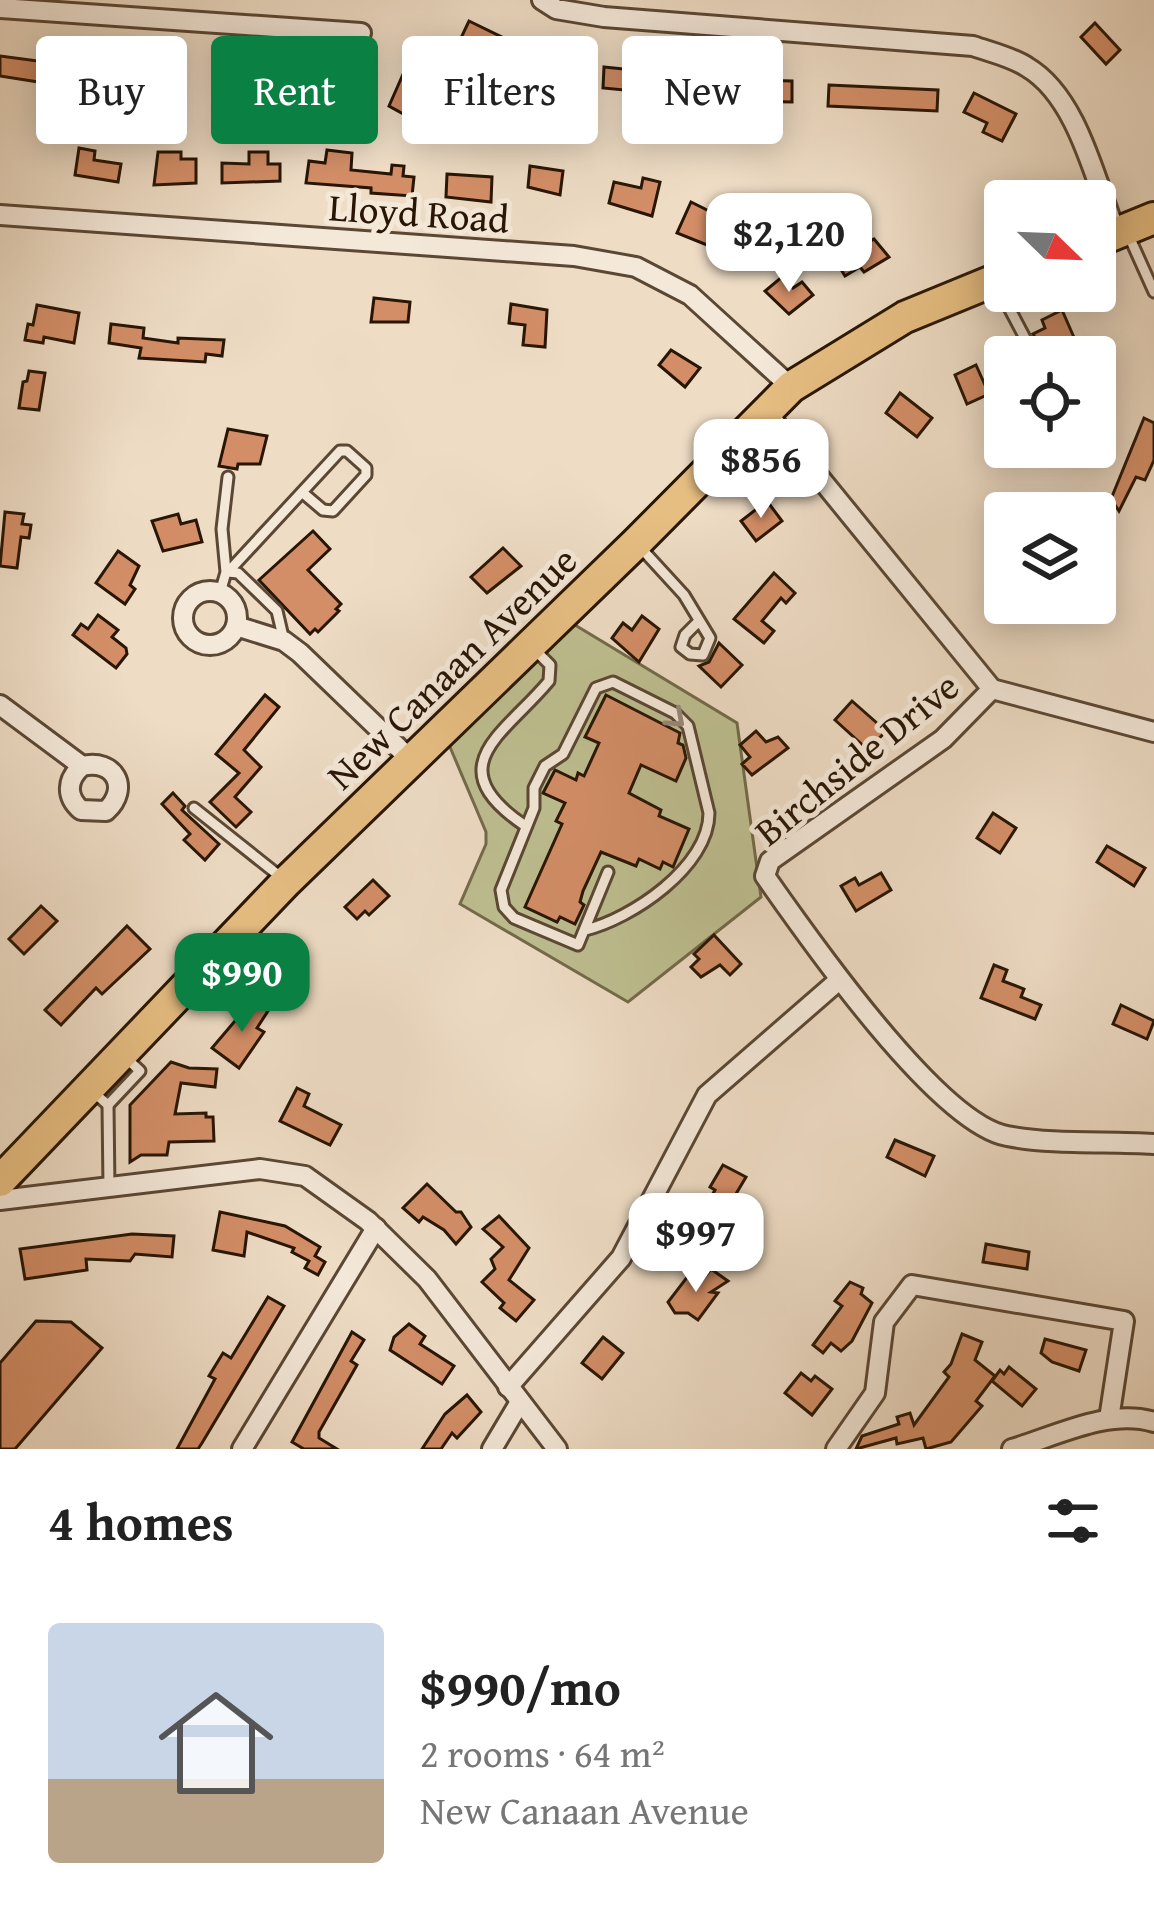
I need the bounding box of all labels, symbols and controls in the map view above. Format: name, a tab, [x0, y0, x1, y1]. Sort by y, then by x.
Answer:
chip: Buy	[36, 36, 187, 144]
chip: Rent	[211, 36, 378, 144]
chip: Filters	[402, 36, 598, 144]
chip: New	[622, 36, 783, 144]
street label: Lloyd Road	[327, 177, 511, 247]
north arrow	[984, 180, 1116, 312]
map controls	[984, 180, 1116, 624]
pin: $2,120	[691, 193, 887, 295]
text: $2,120	[733, 203, 845, 260]
button: locate	[984, 336, 1116, 468]
pin: $856	[690, 419, 832, 521]
text: $856	[721, 429, 801, 486]
button: layers	[984, 492, 1116, 624]
street label: New Canaan Avenue	[313, 532, 589, 802]
street label: Birchside Drive	[741, 658, 971, 858]
one-way arrow	[662, 705, 684, 727]
pin: $990	[171, 933, 313, 1035]
text: $990	[202, 943, 282, 1000]
pin: $997	[625, 1193, 767, 1295]
text: $997	[656, 1203, 736, 1260]
text: 4 homes	[48, 1484, 234, 1559]
icon: filters	[1040, 1488, 1106, 1554]
text: $990/mo	[420, 1649, 621, 1724]
icon: home	[144, 1671, 288, 1815]
text: 2 rooms · 64 m²	[420, 1724, 665, 1781]
text: New Canaan Avenue	[420, 1781, 749, 1838]

